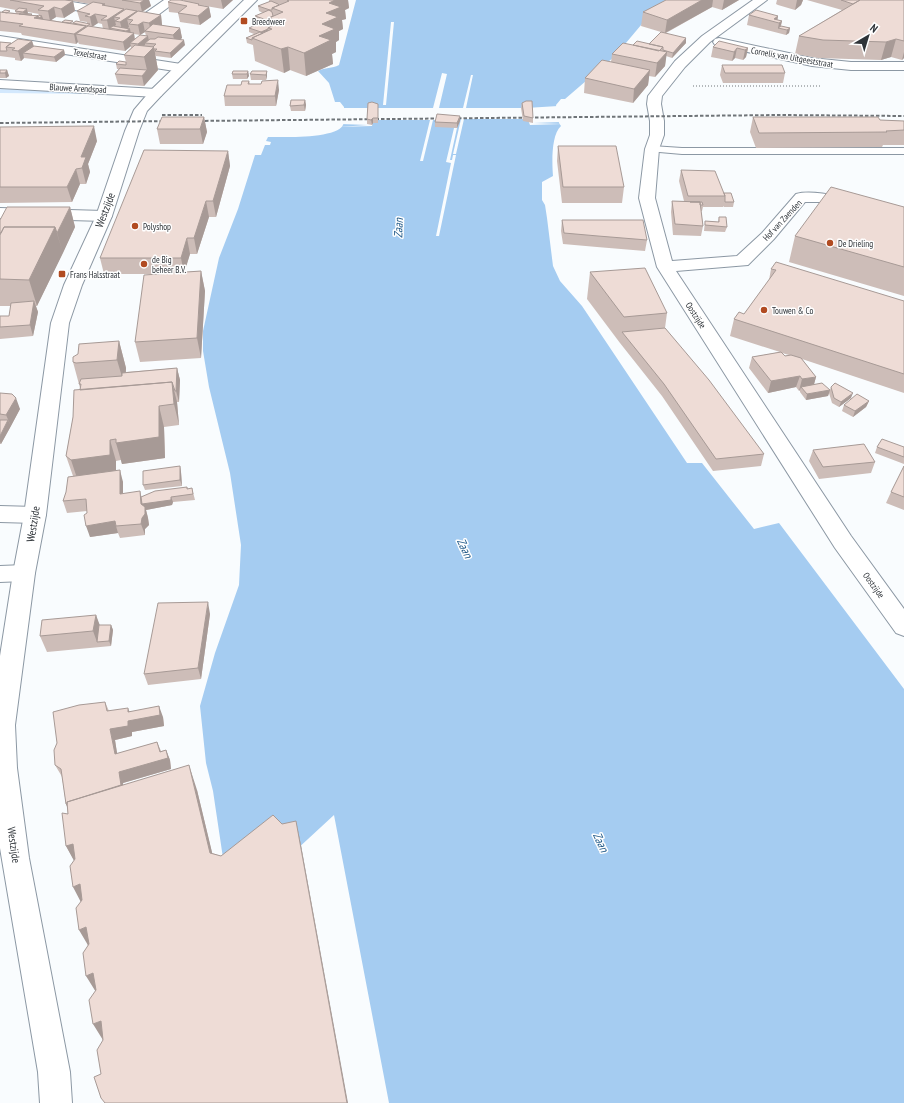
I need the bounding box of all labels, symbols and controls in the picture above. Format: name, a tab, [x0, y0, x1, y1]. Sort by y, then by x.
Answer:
marker: Breedweer	[239, 16, 249, 26]
place label: Breedweer	[252, 16, 286, 27]
north arrow	[848, 16, 888, 56]
text: N	[868, 21, 881, 35]
street label: Cornelis van Uitgeeststraat	[750, 44, 834, 70]
street label: Texelstraat	[73, 46, 108, 62]
street label: Blauwe Arendspad	[49, 81, 107, 95]
street label: Westzijde	[92, 190, 118, 229]
street label: Hof van Zaenden	[760, 197, 804, 243]
water label: Zaan	[390, 217, 406, 238]
marker: Polyshop	[130, 221, 140, 231]
place label: Polyshop	[143, 221, 171, 232]
marker: De Drieling	[825, 238, 835, 248]
place label: De Drieling	[838, 238, 873, 249]
place label: de Big beheer B.V.	[152, 254, 186, 275]
marker: de Big beheer B.V.	[139, 259, 149, 269]
marker: Frans Halsstraat	[57, 269, 67, 279]
place label: Frans Halsstraat	[70, 269, 120, 280]
street label: Oostzijde	[683, 300, 709, 331]
marker: Touwen & Co	[759, 305, 769, 315]
place label: Touwen & Co	[772, 305, 813, 316]
street label: Westzijde	[23, 505, 43, 543]
water label: Zaan	[454, 536, 476, 561]
street label: Oostzijde	[860, 570, 887, 601]
street label: Westzijde	[5, 826, 24, 864]
water label: Zaan	[590, 830, 612, 855]

